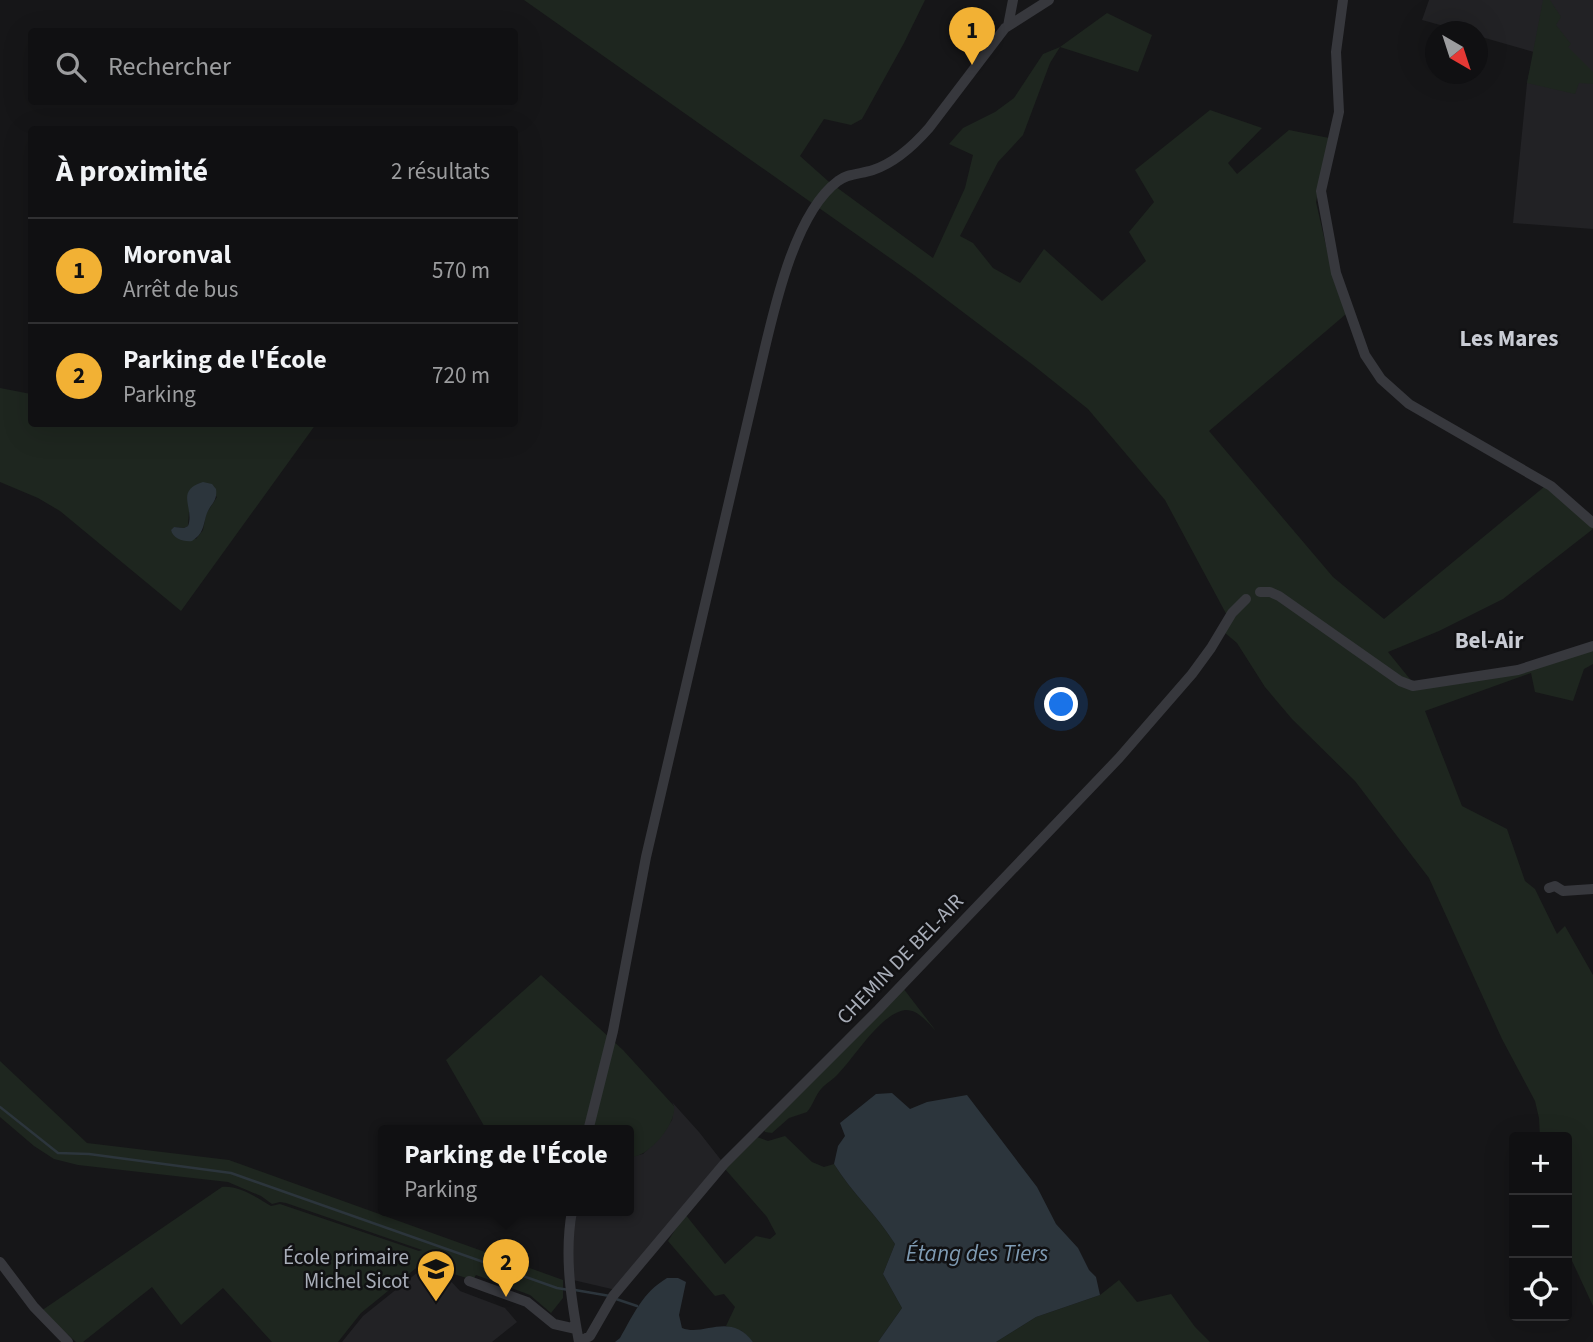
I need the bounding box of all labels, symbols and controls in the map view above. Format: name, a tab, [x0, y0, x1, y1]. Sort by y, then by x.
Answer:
pin: 1	[949, 7, 995, 65]
north arrow	[1425, 21, 1488, 84]
search box	[28, 28, 518, 105]
icon: search	[52, 48, 90, 86]
text: Rechercher	[108, 48, 231, 85]
text: À proximité	[56, 150, 208, 193]
text: 2 résultats	[391, 155, 490, 188]
text: Moronval	[123, 236, 231, 273]
text: 1	[73, 254, 85, 287]
text: 570 m	[432, 254, 490, 287]
text: Arrêt de bus	[123, 273, 238, 306]
district label: Les Mares	[1460, 322, 1558, 355]
text: Parking de l'École	[123, 341, 327, 378]
text: 2	[73, 359, 85, 392]
text: 720 m	[432, 359, 490, 392]
text: Parking	[123, 378, 196, 411]
district label: Bel-Air	[1455, 624, 1524, 657]
your location	[1044, 687, 1078, 721]
street label: CHEMIN DE BEL-AIR	[830, 887, 970, 1031]
popup	[378, 1125, 634, 1216]
map controls	[1509, 1132, 1572, 1321]
button: +	[1509, 1132, 1572, 1195]
text: Parking de l'École	[404, 1136, 608, 1173]
text: Parking	[404, 1173, 477, 1206]
button: −	[1509, 1195, 1572, 1258]
water label: Étang des Tiers	[906, 1237, 1048, 1270]
pin: 2	[483, 1239, 529, 1297]
place label: École primaire Michel Sicot	[283, 1242, 409, 1296]
school or university icon: École primaire Michel Sicot	[415, 1248, 457, 1303]
button: locate	[1509, 1258, 1572, 1321]

